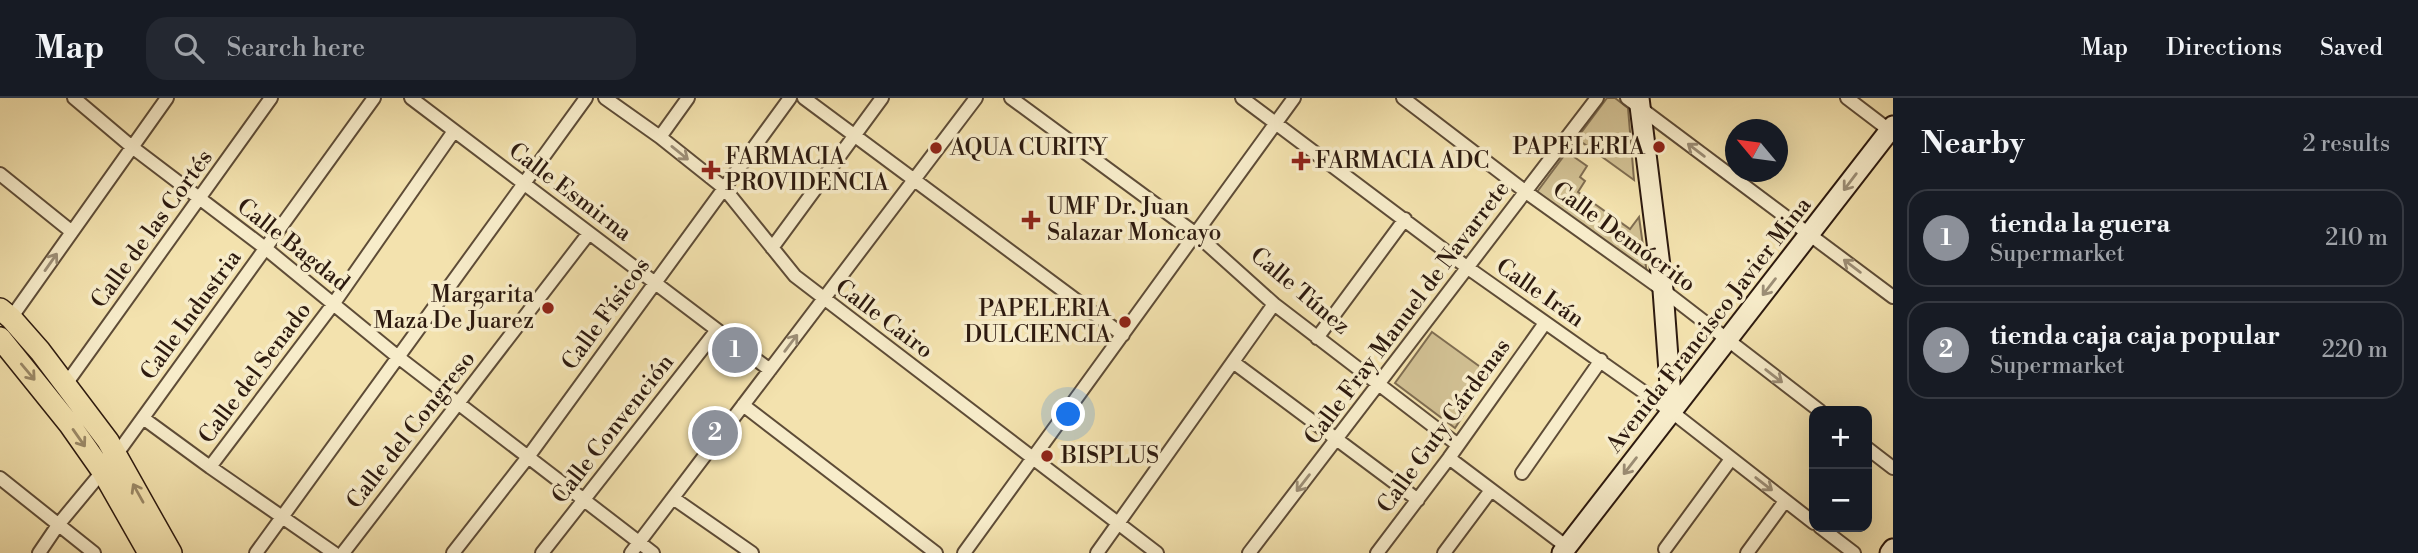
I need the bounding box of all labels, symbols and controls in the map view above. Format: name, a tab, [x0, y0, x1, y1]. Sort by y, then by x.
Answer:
search box	[146, 17, 636, 80]
text: Map	[35, 28, 104, 69]
icon: search	[170, 29, 208, 67]
text: Search here	[226, 32, 365, 64]
text: Map	[2081, 33, 2128, 63]
text: Directions	[2166, 33, 2282, 63]
text: Saved	[2320, 33, 2383, 63]
north arrow	[1725, 119, 1788, 182]
text: Nearby	[1921, 125, 2025, 163]
text: 2 results	[2303, 130, 2390, 158]
place label: PAPELERIA	[1512, 133, 1646, 161]
place label: AQUA CURITY	[949, 134, 1109, 162]
street label: Calle Esmirna	[503, 137, 637, 248]
marker: PAPELERIA	[1651, 139, 1667, 155]
marker: AQUA CURITY	[928, 140, 944, 156]
one-way arrow	[1688, 142, 1706, 157]
place label: FARMACIA PROVIDENCIA	[725, 143, 890, 197]
street label: Calle de las Cortés	[85, 144, 219, 314]
one-way arrow	[670, 145, 688, 160]
place label: FARMACIA ADC	[1315, 147, 1489, 175]
marker: FARMACIA ADC	[1293, 153, 1309, 169]
marker: FARMACIA PROVIDENCIA	[703, 162, 719, 178]
one-way arrow	[1842, 173, 1857, 191]
street label: Calle Fray Manuel de Navarrete	[1299, 175, 1515, 451]
street label: Calle Demócrito	[1547, 176, 1701, 298]
street label: Avenida Francisco Javier Mina	[1600, 191, 1818, 459]
street label: Calle Bagdad	[231, 192, 355, 298]
place label: UMF Dr. Juan Salazar Moncayo	[1047, 193, 1221, 247]
text: tienda la guera	[1990, 208, 2170, 240]
marker: UMF Dr. Juan Salazar Moncayo	[1021, 210, 1041, 230]
text: 1	[1940, 224, 1952, 252]
text: 210 m	[2325, 224, 2388, 252]
text: Supermarket	[1990, 240, 2125, 268]
street label: Calle Túnez	[1245, 241, 1355, 341]
street label: Calle Industria	[134, 244, 248, 386]
street label: Calle Físicos	[556, 252, 656, 376]
street label: Calle Irán	[1490, 252, 1590, 334]
one-way arrow	[44, 253, 58, 272]
one-way arrow	[1843, 258, 1861, 273]
street label: Calle Cairo	[830, 273, 938, 365]
one-way arrow	[1762, 278, 1777, 296]
place label: Margarita Maza De Juarez	[373, 281, 534, 335]
place label: PAPELERIA DULCIENCIA	[964, 295, 1112, 349]
street label: Calle del Senado	[193, 297, 317, 449]
marker: Margarita Maza De Juarez	[540, 300, 556, 316]
marker: PAPELERIA DULCIENCIA	[1117, 314, 1133, 330]
text: tienda caja caja popular	[1990, 320, 2280, 352]
pin: 1	[712, 324, 758, 376]
street label: Calle Guty Cárdenas	[1371, 333, 1517, 519]
one-way arrow	[784, 334, 799, 353]
text: 2	[1939, 336, 1953, 364]
text: 220 m	[2322, 336, 2388, 364]
street label: Calle del Congreso	[341, 345, 481, 515]
street label: Calle Convención	[546, 348, 680, 509]
text: Supermarket	[1990, 352, 2125, 380]
one-way arrow	[20, 362, 36, 380]
one-way arrow	[1764, 368, 1783, 383]
your location	[1051, 397, 1085, 431]
map controls	[1809, 406, 1872, 532]
button: +	[1809, 406, 1872, 469]
pin: 2	[692, 407, 738, 459]
one-way arrow	[72, 428, 86, 447]
place label: BISPLUS	[1060, 442, 1159, 470]
marker: BISPLUS	[1039, 448, 1055, 464]
one-way arrow	[1622, 456, 1637, 475]
button: −	[1809, 469, 1872, 532]
one-way arrow	[1296, 474, 1311, 492]
one-way arrow	[1754, 477, 1773, 492]
one-way arrow	[131, 483, 145, 504]

